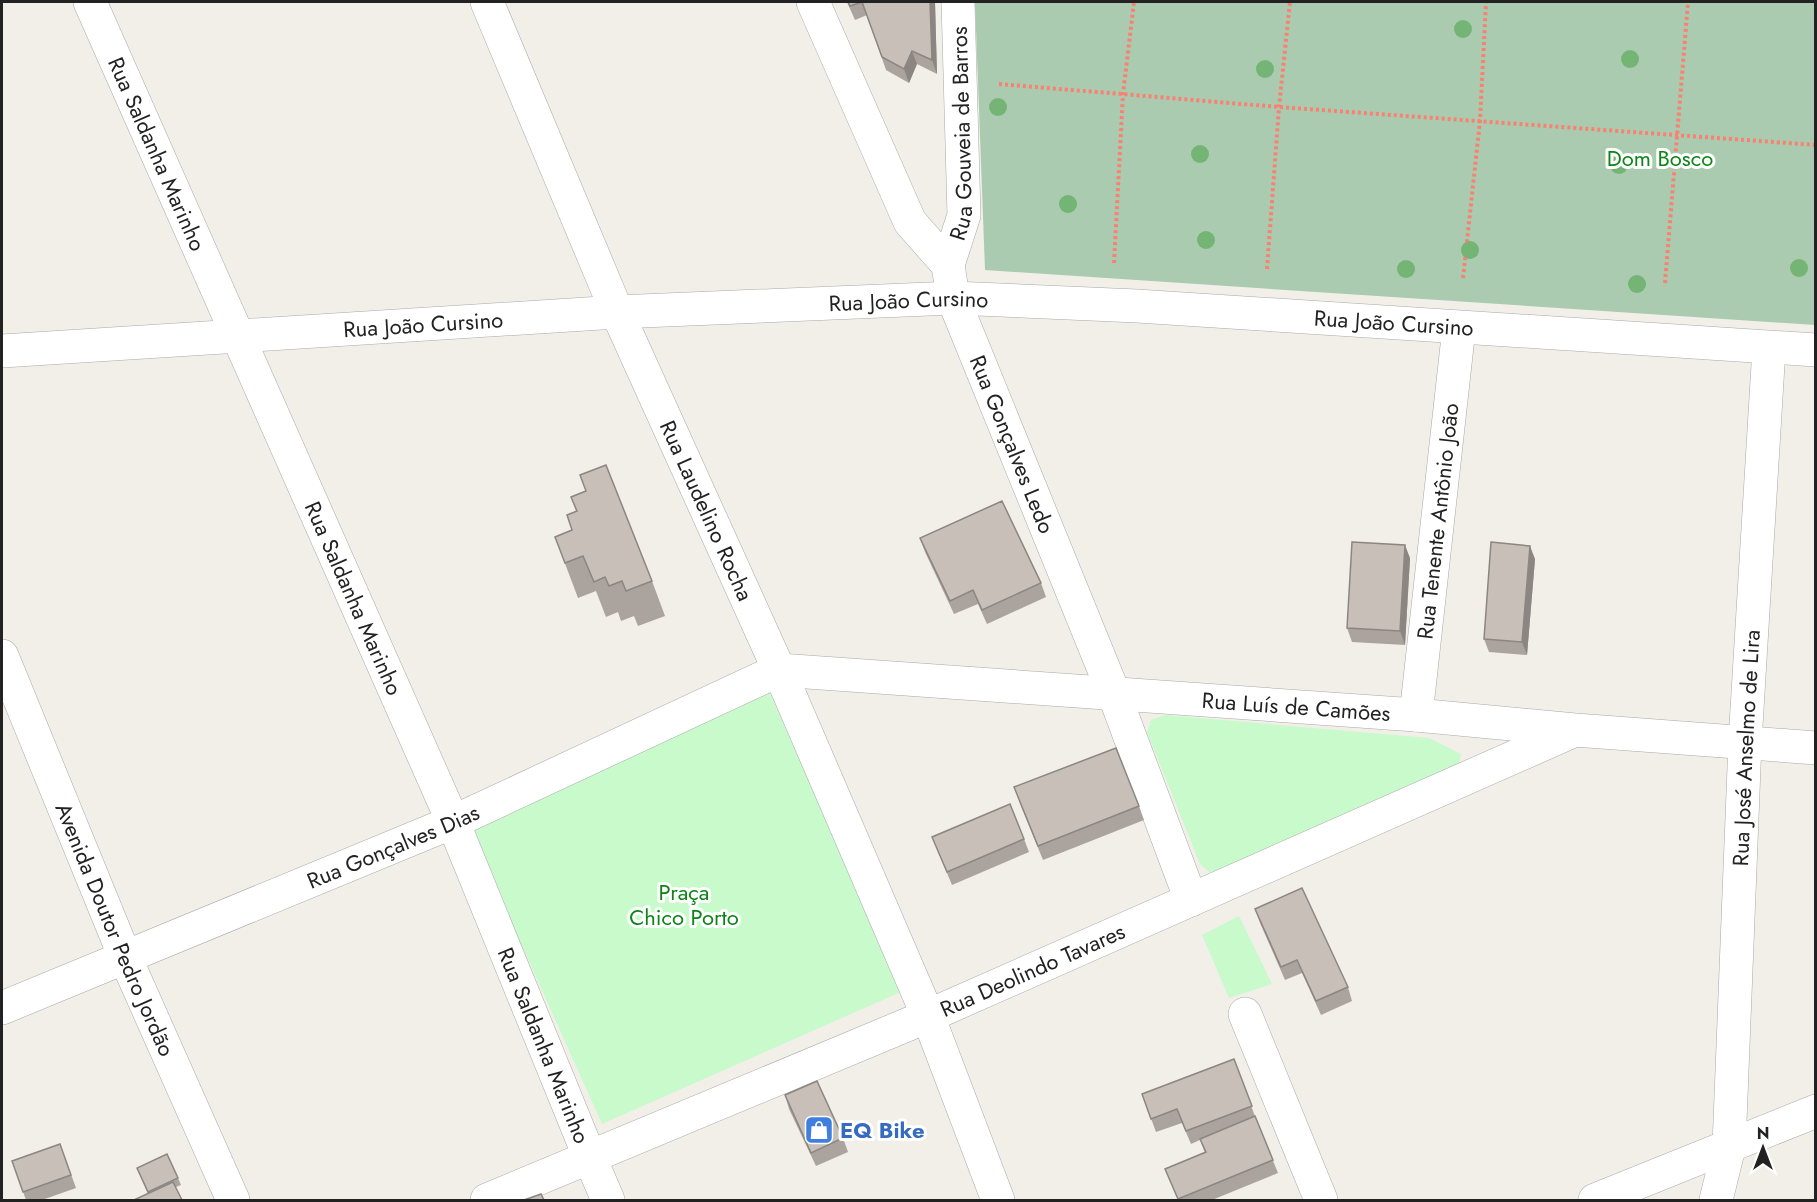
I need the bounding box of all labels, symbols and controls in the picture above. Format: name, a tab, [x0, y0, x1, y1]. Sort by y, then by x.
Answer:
street label: Rua Gouveia de Barros	[941, 26, 980, 244]
street label: Rua Saldanha Marinho	[100, 52, 214, 256]
park label: Dom Bosco	[1607, 142, 1713, 174]
street label: Rua João Cursino	[828, 282, 989, 319]
street label: Rua João Cursino	[1313, 301, 1475, 344]
street label: Rua João Cursino	[342, 303, 504, 345]
street label: Rua Gonçalves Ledo	[962, 350, 1063, 538]
street label: Rua Tenente Antônio João	[1409, 401, 1467, 641]
street label: Rua Laudelino Rocha	[652, 415, 762, 606]
street label: Rua Saldanha Marinho	[297, 496, 411, 700]
street label: Rua José Anselmo de Lira	[1724, 629, 1768, 867]
street label: Rua Luís de Camões	[1201, 684, 1392, 729]
street label: Rua Gonçalves Dias	[302, 796, 485, 897]
street label: Avenida Doutor Pedro Jordão	[48, 798, 183, 1061]
park label: Praça Chico Porto	[629, 876, 739, 933]
street label: Rua Deolindo Tavares	[935, 915, 1130, 1025]
street label: Rua Saldanha Marinho	[490, 943, 598, 1148]
shop icon: EQ Bike	[803, 1114, 835, 1146]
place label: EQ Bike	[840, 1114, 925, 1146]
north arrow	[1733, 1118, 1793, 1178]
text: N	[1757, 1122, 1769, 1145]

